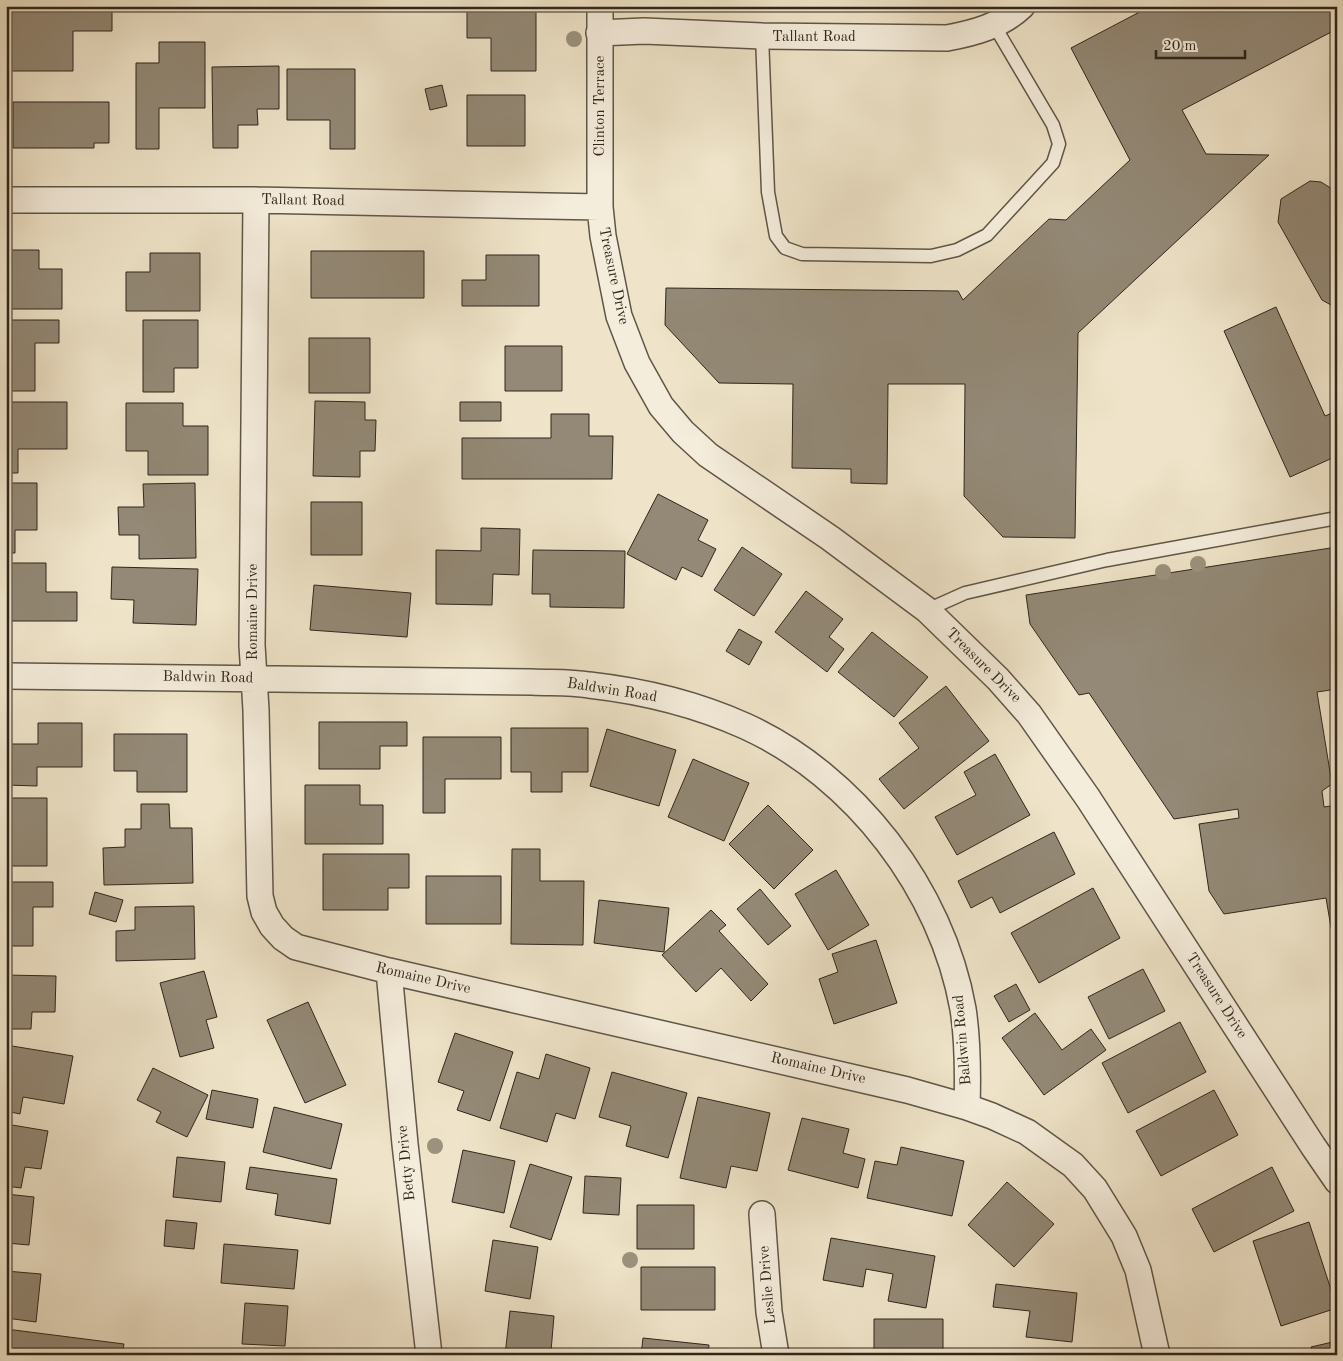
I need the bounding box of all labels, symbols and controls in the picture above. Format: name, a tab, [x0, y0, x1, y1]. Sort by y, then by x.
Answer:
scale bar	[1156, 28, 1244, 60]
street label: Tallant Road	[772, 30, 856, 45]
text: 20 m	[1163, 39, 1197, 54]
street label: Clinton Terrace	[593, 55, 608, 156]
street label: Tallant Road	[261, 193, 345, 209]
street label: Treasure Drive	[595, 226, 631, 326]
street label: Romaine Drive	[246, 564, 261, 660]
street label: Treasure Drive	[943, 626, 1023, 706]
street label: Baldwin Road	[162, 670, 254, 686]
street label: Baldwin Road	[566, 676, 658, 706]
street label: Treasure Drive	[1183, 950, 1249, 1042]
street label: Romaine Drive	[374, 961, 472, 997]
street label: Baldwin Road	[952, 994, 974, 1086]
street label: Romaine Drive	[769, 1051, 867, 1087]
street label: Betty Drive	[396, 1124, 418, 1202]
street label: Leslie Drive	[757, 1245, 779, 1325]

